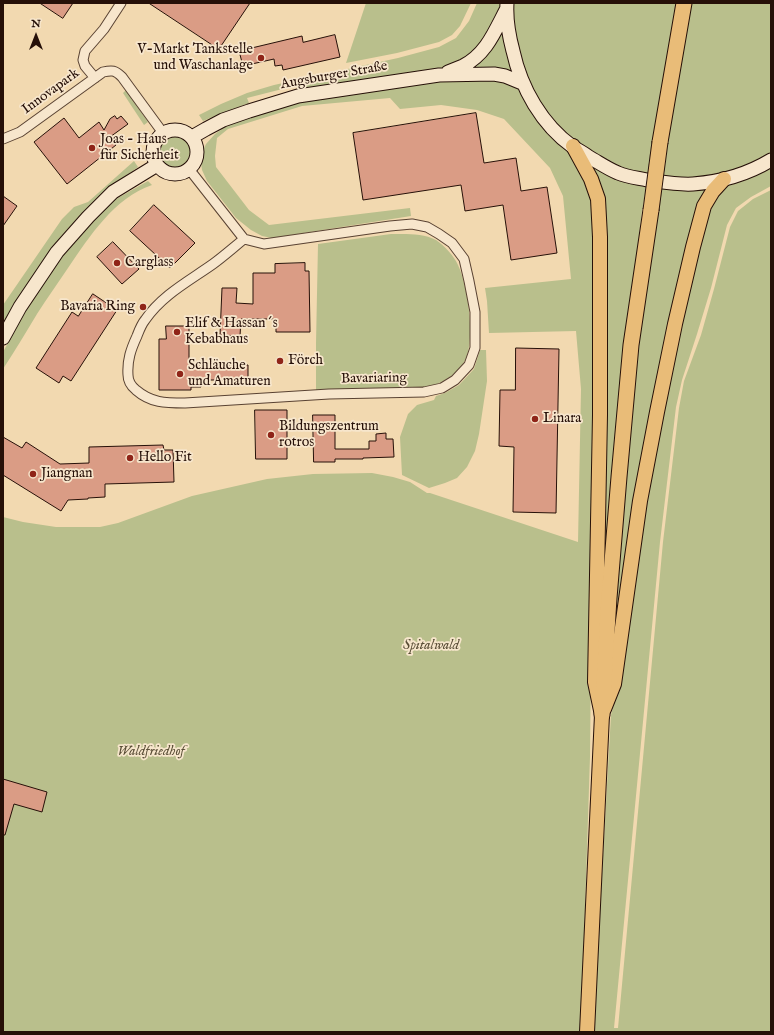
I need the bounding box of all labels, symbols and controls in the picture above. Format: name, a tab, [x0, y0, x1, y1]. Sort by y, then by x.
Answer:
north arrow	[16, 16, 56, 56]
text: N	[31, 17, 41, 31]
place label: V-Markt Tankstelle und Waschanlage	[137, 42, 253, 74]
marker: V-Markt Tankstelle und Waschanlage	[256, 53, 266, 63]
street label: Augsburger Straße	[279, 58, 389, 94]
street label: Innovapark	[19, 66, 83, 118]
place label: Joas - Haus für Sicherheit	[100, 132, 179, 164]
marker: Joas - Haus für Sicherheit	[87, 143, 97, 153]
place label: Carglass	[125, 255, 174, 271]
marker: Carglass	[112, 258, 122, 268]
place label: Bavaria Ring	[60, 299, 135, 315]
marker: Bavaria Ring	[138, 302, 148, 312]
place label: Elif & Hassan´s Kebabhaus	[185, 316, 278, 348]
marker: Elif & Hassan´s Kebabhaus	[172, 327, 182, 337]
place label: Förch	[288, 353, 323, 369]
marker: Förch	[275, 356, 285, 366]
place label: Schläuche und Amaturen	[188, 358, 271, 390]
marker: Schläuche und Amaturen	[175, 369, 185, 379]
street label: Bavariaring	[341, 370, 407, 388]
place label: Linara	[543, 411, 581, 427]
marker: Linara	[530, 414, 540, 424]
place label: Bildungszentrum rotros	[279, 419, 379, 452]
marker: Bildungszentrum rotros	[266, 430, 276, 440]
place label: Hello Fit	[138, 450, 192, 466]
marker: Hello Fit	[125, 453, 135, 463]
place label: Jiangnan	[41, 466, 92, 482]
marker: Jiangnan	[28, 469, 38, 479]
park label: Spitalwald	[403, 638, 459, 654]
park label: Waldfriedhof	[117, 744, 185, 760]

